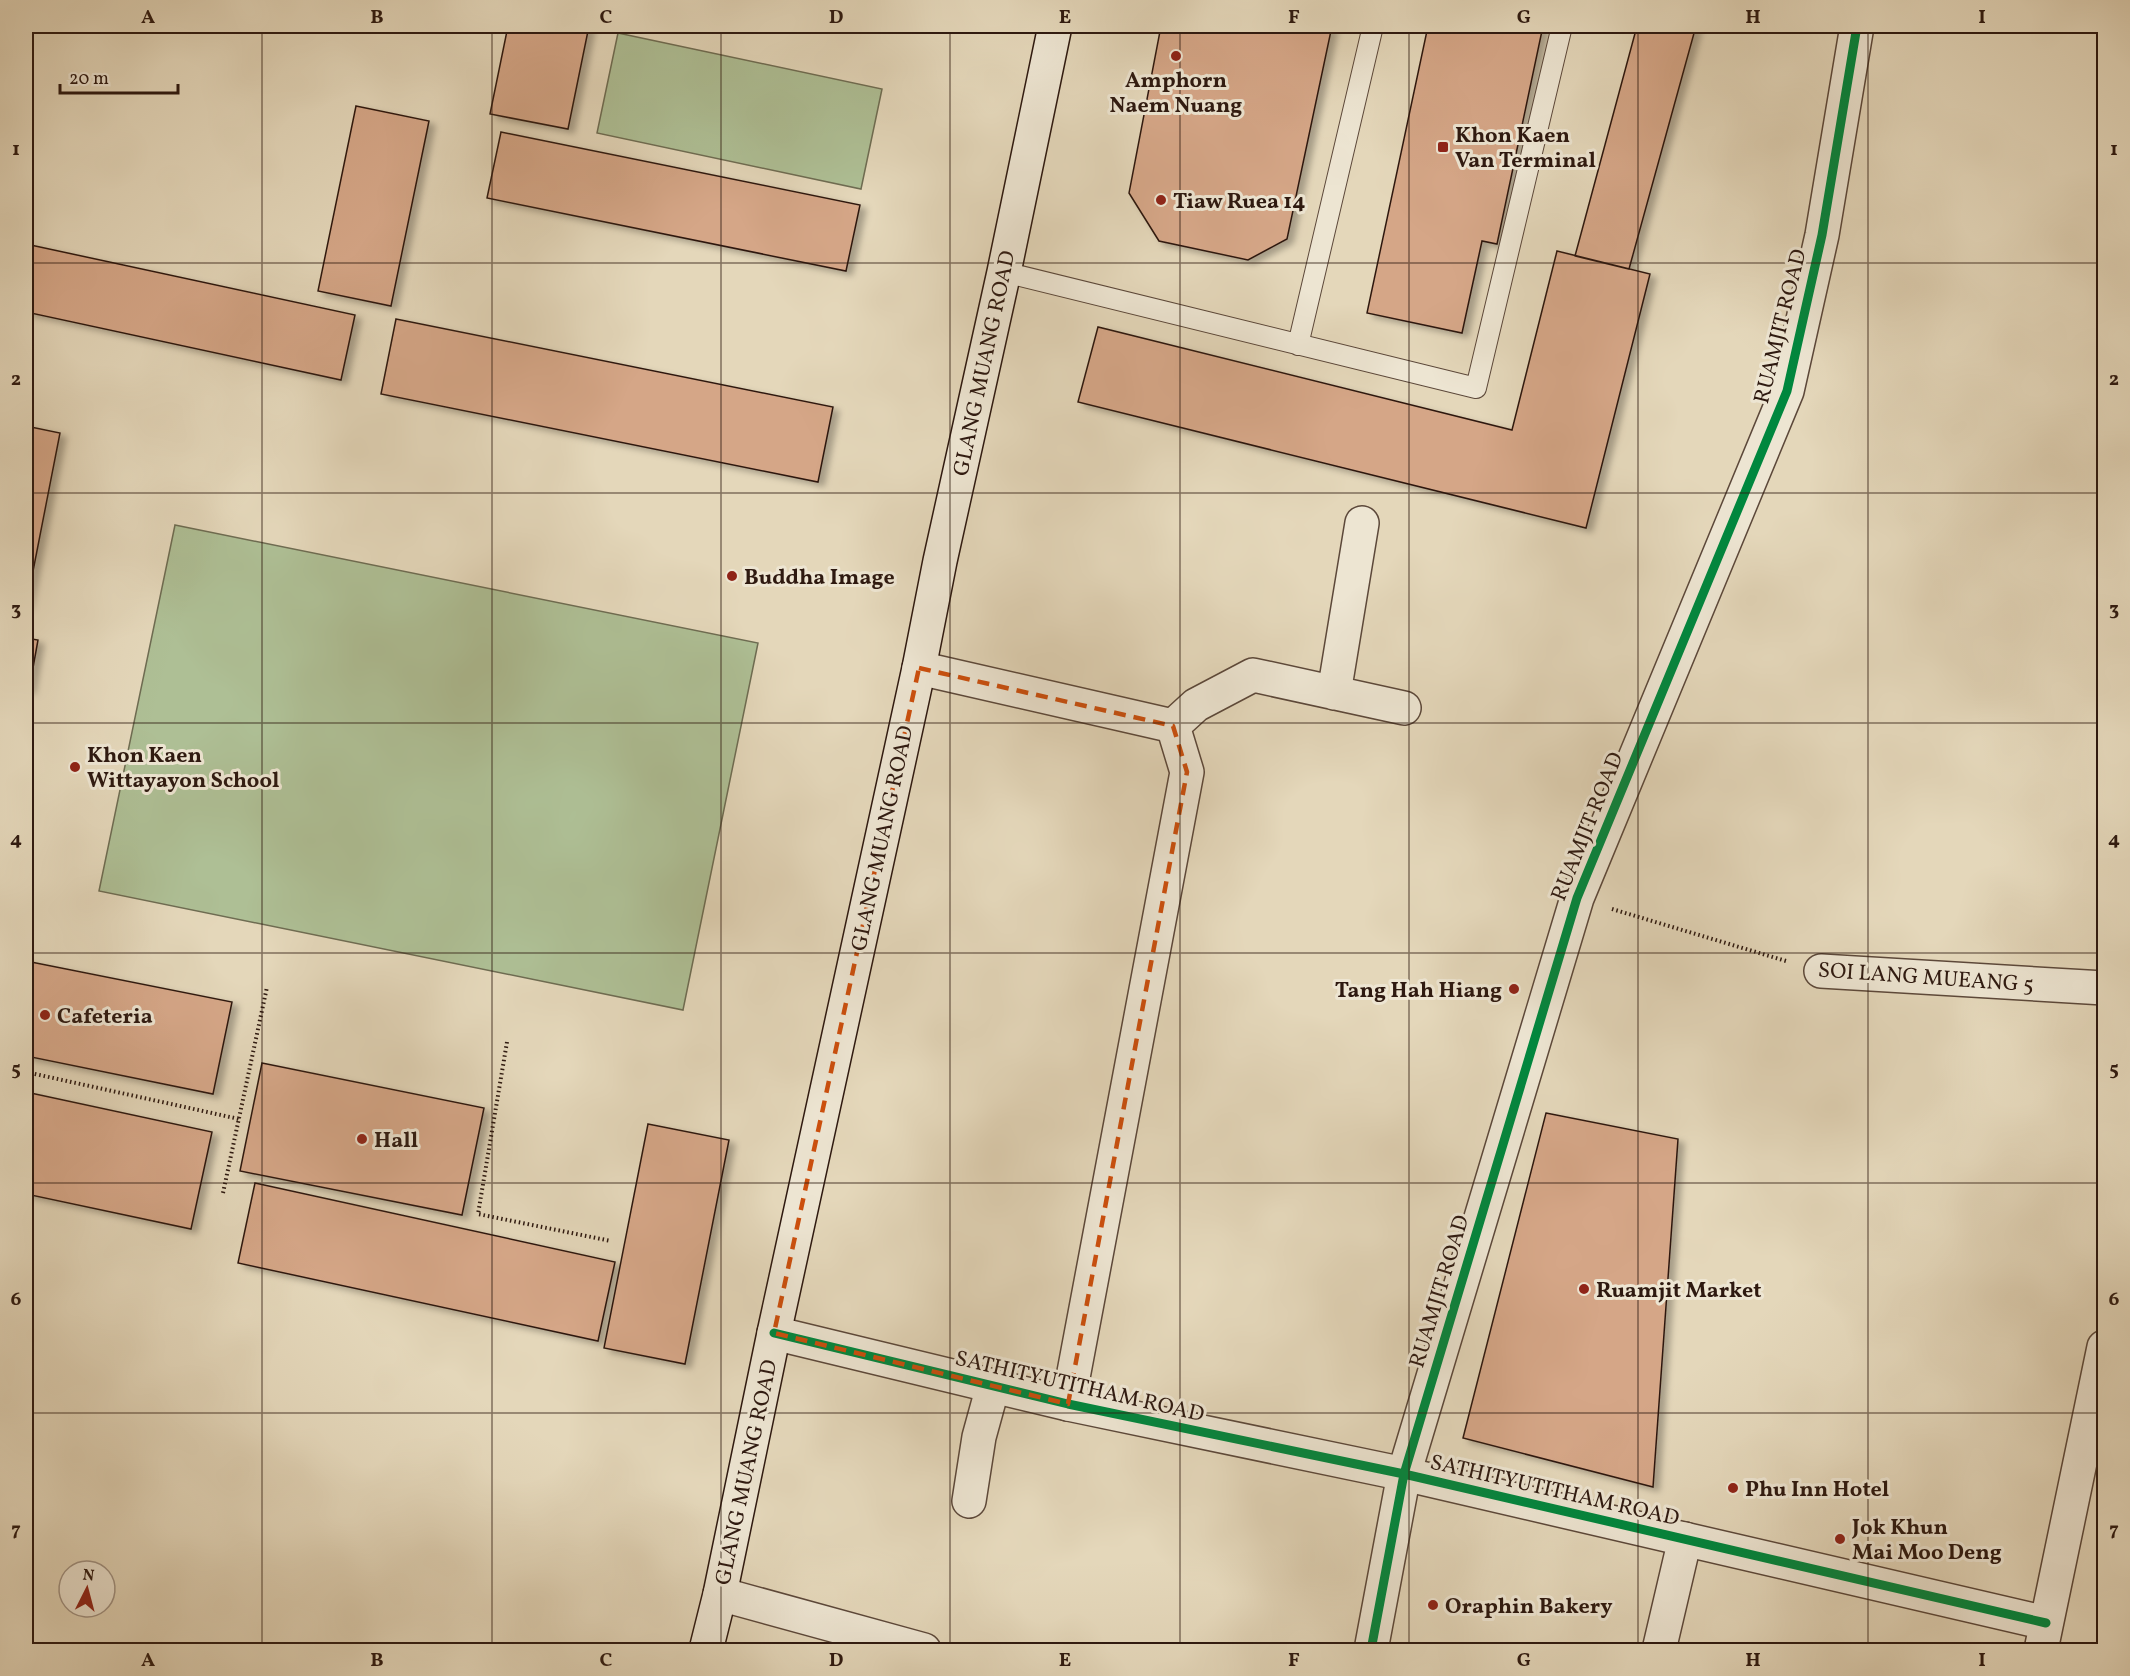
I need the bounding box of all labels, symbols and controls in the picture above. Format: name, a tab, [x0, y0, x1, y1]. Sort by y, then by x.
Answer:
text: A	[141, 4, 155, 32]
text: B	[370, 4, 384, 32]
text: C	[600, 4, 613, 32]
text: D	[829, 4, 843, 32]
text: E	[1059, 4, 1071, 32]
text: F	[1288, 4, 1300, 32]
text: G	[1517, 4, 1531, 32]
text: H	[1745, 4, 1761, 32]
text: I	[1978, 4, 1986, 32]
marker: Amphorn Naem Nuang	[1169, 49, 1183, 63]
scale bar	[60, 57, 178, 95]
place label: Amphorn Naem Nuang	[1110, 66, 1242, 122]
text: 20 m	[69, 67, 109, 92]
place label: Khon Kaen Van Terminal	[1455, 121, 1596, 177]
text: 1	[12, 136, 20, 164]
text: 1	[2110, 136, 2118, 164]
marker: Khon Kaen Van Terminal	[1436, 140, 1450, 154]
place label: Tiaw Ruea 14	[1173, 187, 1306, 218]
marker: Tiaw Ruea 14	[1154, 193, 1168, 207]
street label: RUAMJIT ROAD	[1747, 246, 1816, 407]
street label: GLANG MUANG ROAD	[946, 248, 1024, 479]
text: 2	[11, 366, 21, 394]
text: 2	[2109, 366, 2119, 394]
place label: Buddha Image	[744, 563, 895, 594]
marker: Buddha Image	[725, 569, 739, 583]
text: 3	[11, 596, 21, 624]
text: 3	[2109, 596, 2119, 624]
street label: GLANG MUANG ROAD	[844, 723, 922, 954]
place label: Khon Kaen Wittayayon School	[87, 741, 279, 797]
street label: RUAMJIT ROAD	[1544, 748, 1632, 906]
marker: Khon Kaen Wittayayon School	[68, 760, 82, 774]
text: 4	[10, 826, 22, 854]
text: 4	[2108, 826, 2120, 854]
street label: SOI LANG MUEANG 5	[1817, 955, 2035, 1001]
place label: Tang Hah Hiang	[1335, 976, 1502, 1007]
marker: Tang Hah Hiang	[1507, 982, 1521, 996]
place label: Cafeteria	[57, 1002, 153, 1033]
marker: Cafeteria	[38, 1008, 52, 1022]
text: 5	[11, 1056, 21, 1084]
text: 5	[2109, 1056, 2119, 1084]
place label: Hall	[374, 1126, 418, 1157]
marker: Hall	[355, 1132, 369, 1146]
street label: RUAMJIT ROAD	[1402, 1212, 1478, 1372]
place label: Ruamjit Market	[1596, 1276, 1762, 1307]
marker: Ruamjit Market	[1577, 1282, 1591, 1296]
text: 6	[11, 1286, 22, 1314]
text: 6	[2109, 1286, 2120, 1314]
street label: SATHITYUTITHAM ROAD	[952, 1344, 1207, 1431]
street label: GLANG MUANG ROAD	[708, 1357, 786, 1588]
street label: SATHITYUTITHAM ROAD	[1427, 1448, 1682, 1535]
place label: Phu Inn Hotel	[1745, 1475, 1889, 1506]
marker: Phu Inn Hotel	[1726, 1481, 1740, 1495]
place label: Jok Khun Mai Moo Deng	[1851, 1513, 2002, 1569]
text: 7	[11, 1516, 21, 1544]
text: 7	[2109, 1516, 2119, 1544]
marker: Jok Khun Mai Moo Deng	[1833, 1532, 1847, 1546]
north arrow	[57, 1559, 117, 1619]
text: N	[81, 1565, 96, 1588]
place label: Oraphin Bakery	[1445, 1592, 1613, 1623]
marker: Oraphin Bakery	[1426, 1598, 1440, 1612]
text: A	[141, 1647, 155, 1675]
text: B	[370, 1647, 384, 1675]
text: C	[600, 1647, 613, 1675]
text: D	[829, 1647, 843, 1675]
text: E	[1059, 1647, 1071, 1675]
text: F	[1288, 1647, 1300, 1675]
text: G	[1517, 1647, 1531, 1675]
text: H	[1745, 1647, 1761, 1675]
text: I	[1978, 1647, 1986, 1675]

